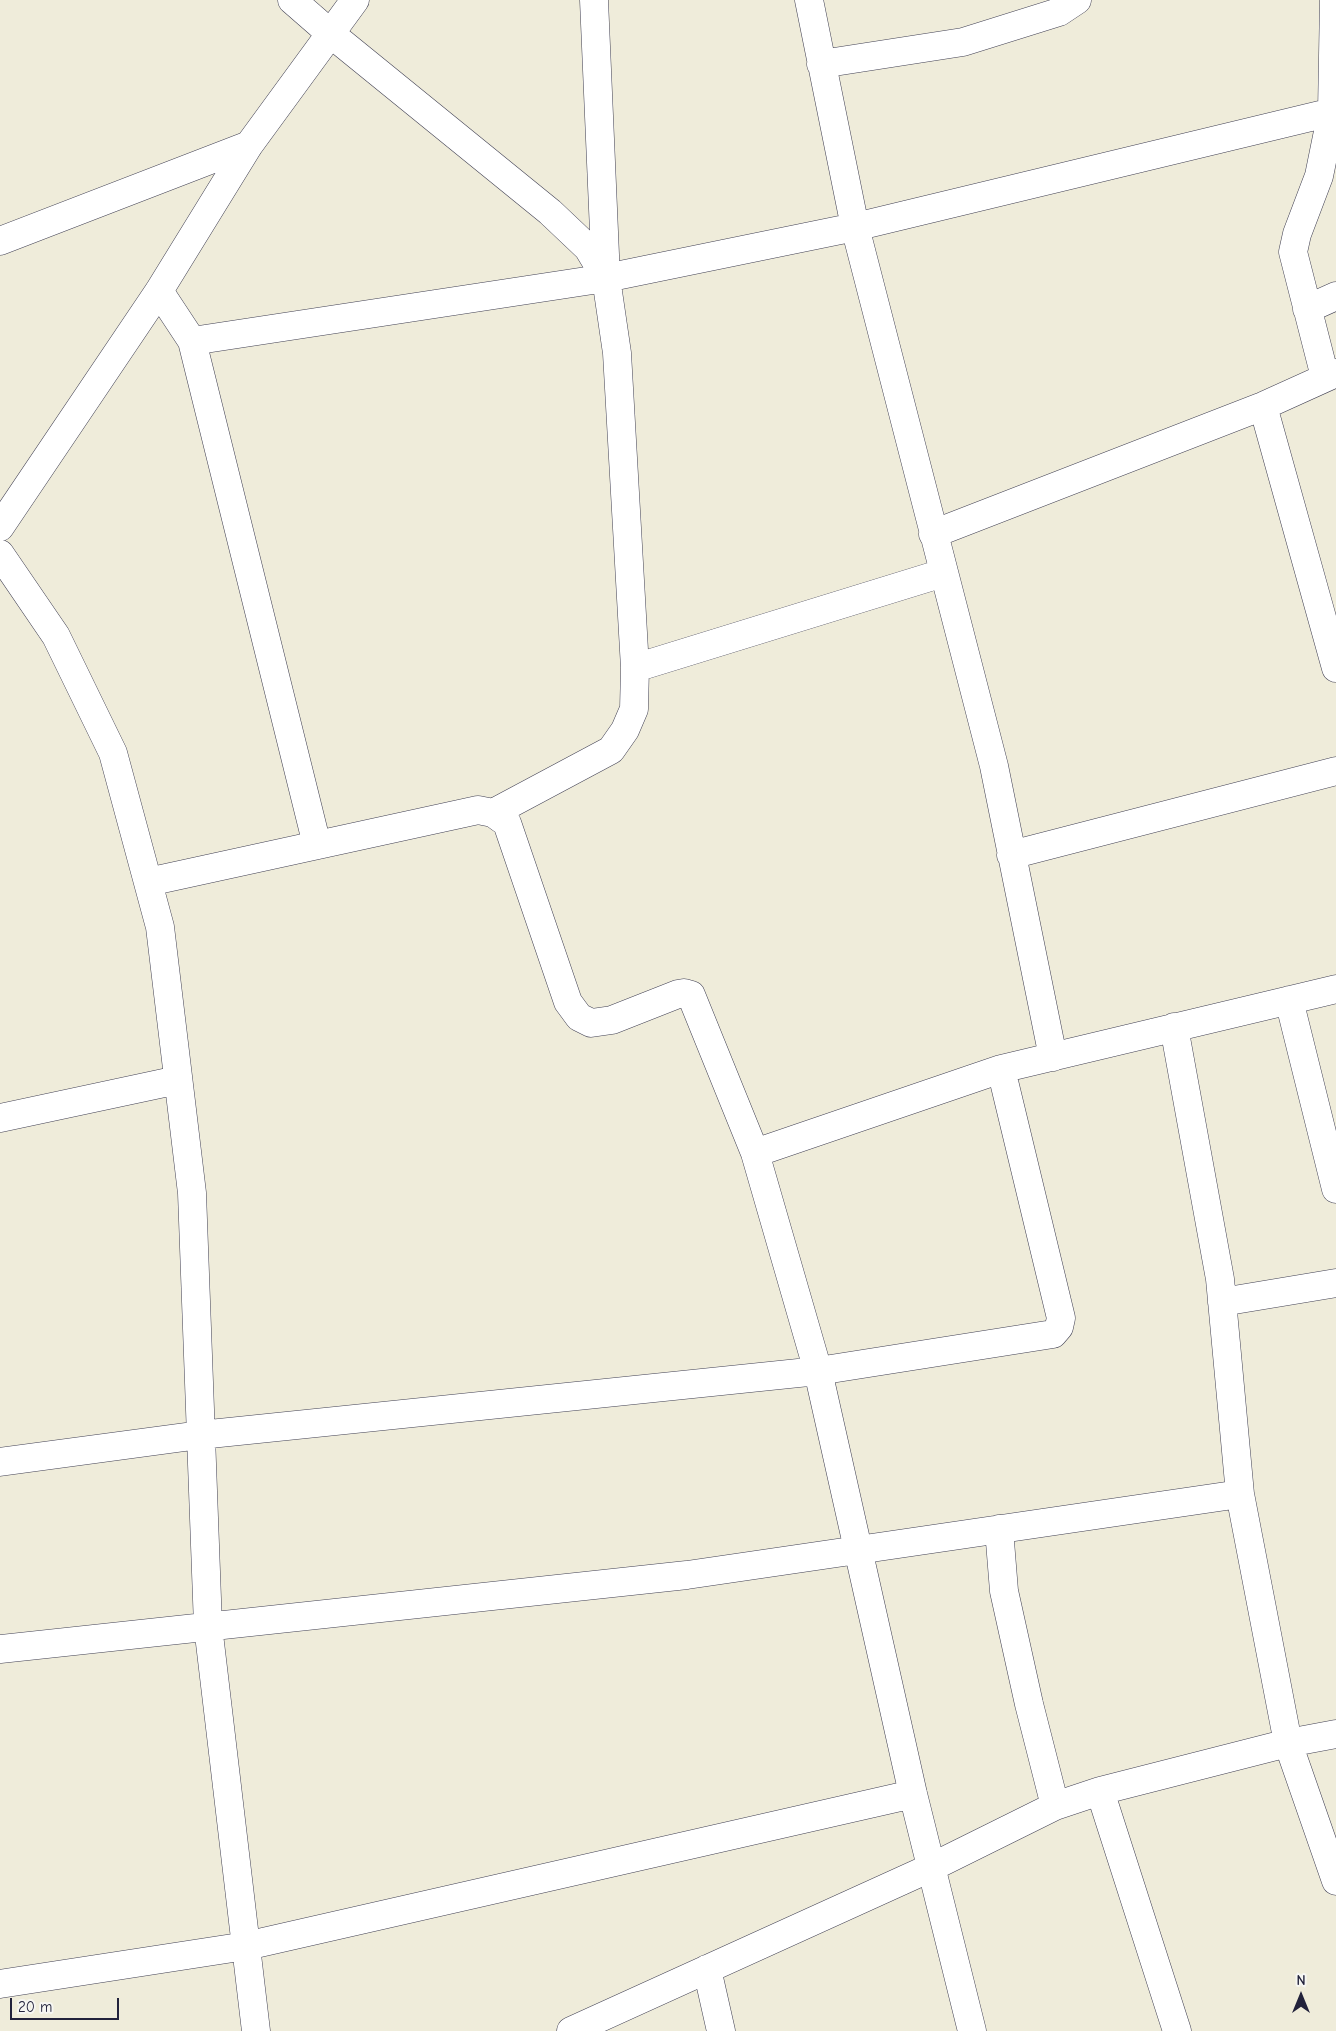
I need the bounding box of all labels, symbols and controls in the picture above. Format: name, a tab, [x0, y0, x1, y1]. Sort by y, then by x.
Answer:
north arrow	[1276, 1971, 1326, 2021]
text: N	[1296, 1972, 1306, 1989]
scale bar	[12, 1988, 121, 2020]
text: 20 m	[18, 1998, 52, 2016]

